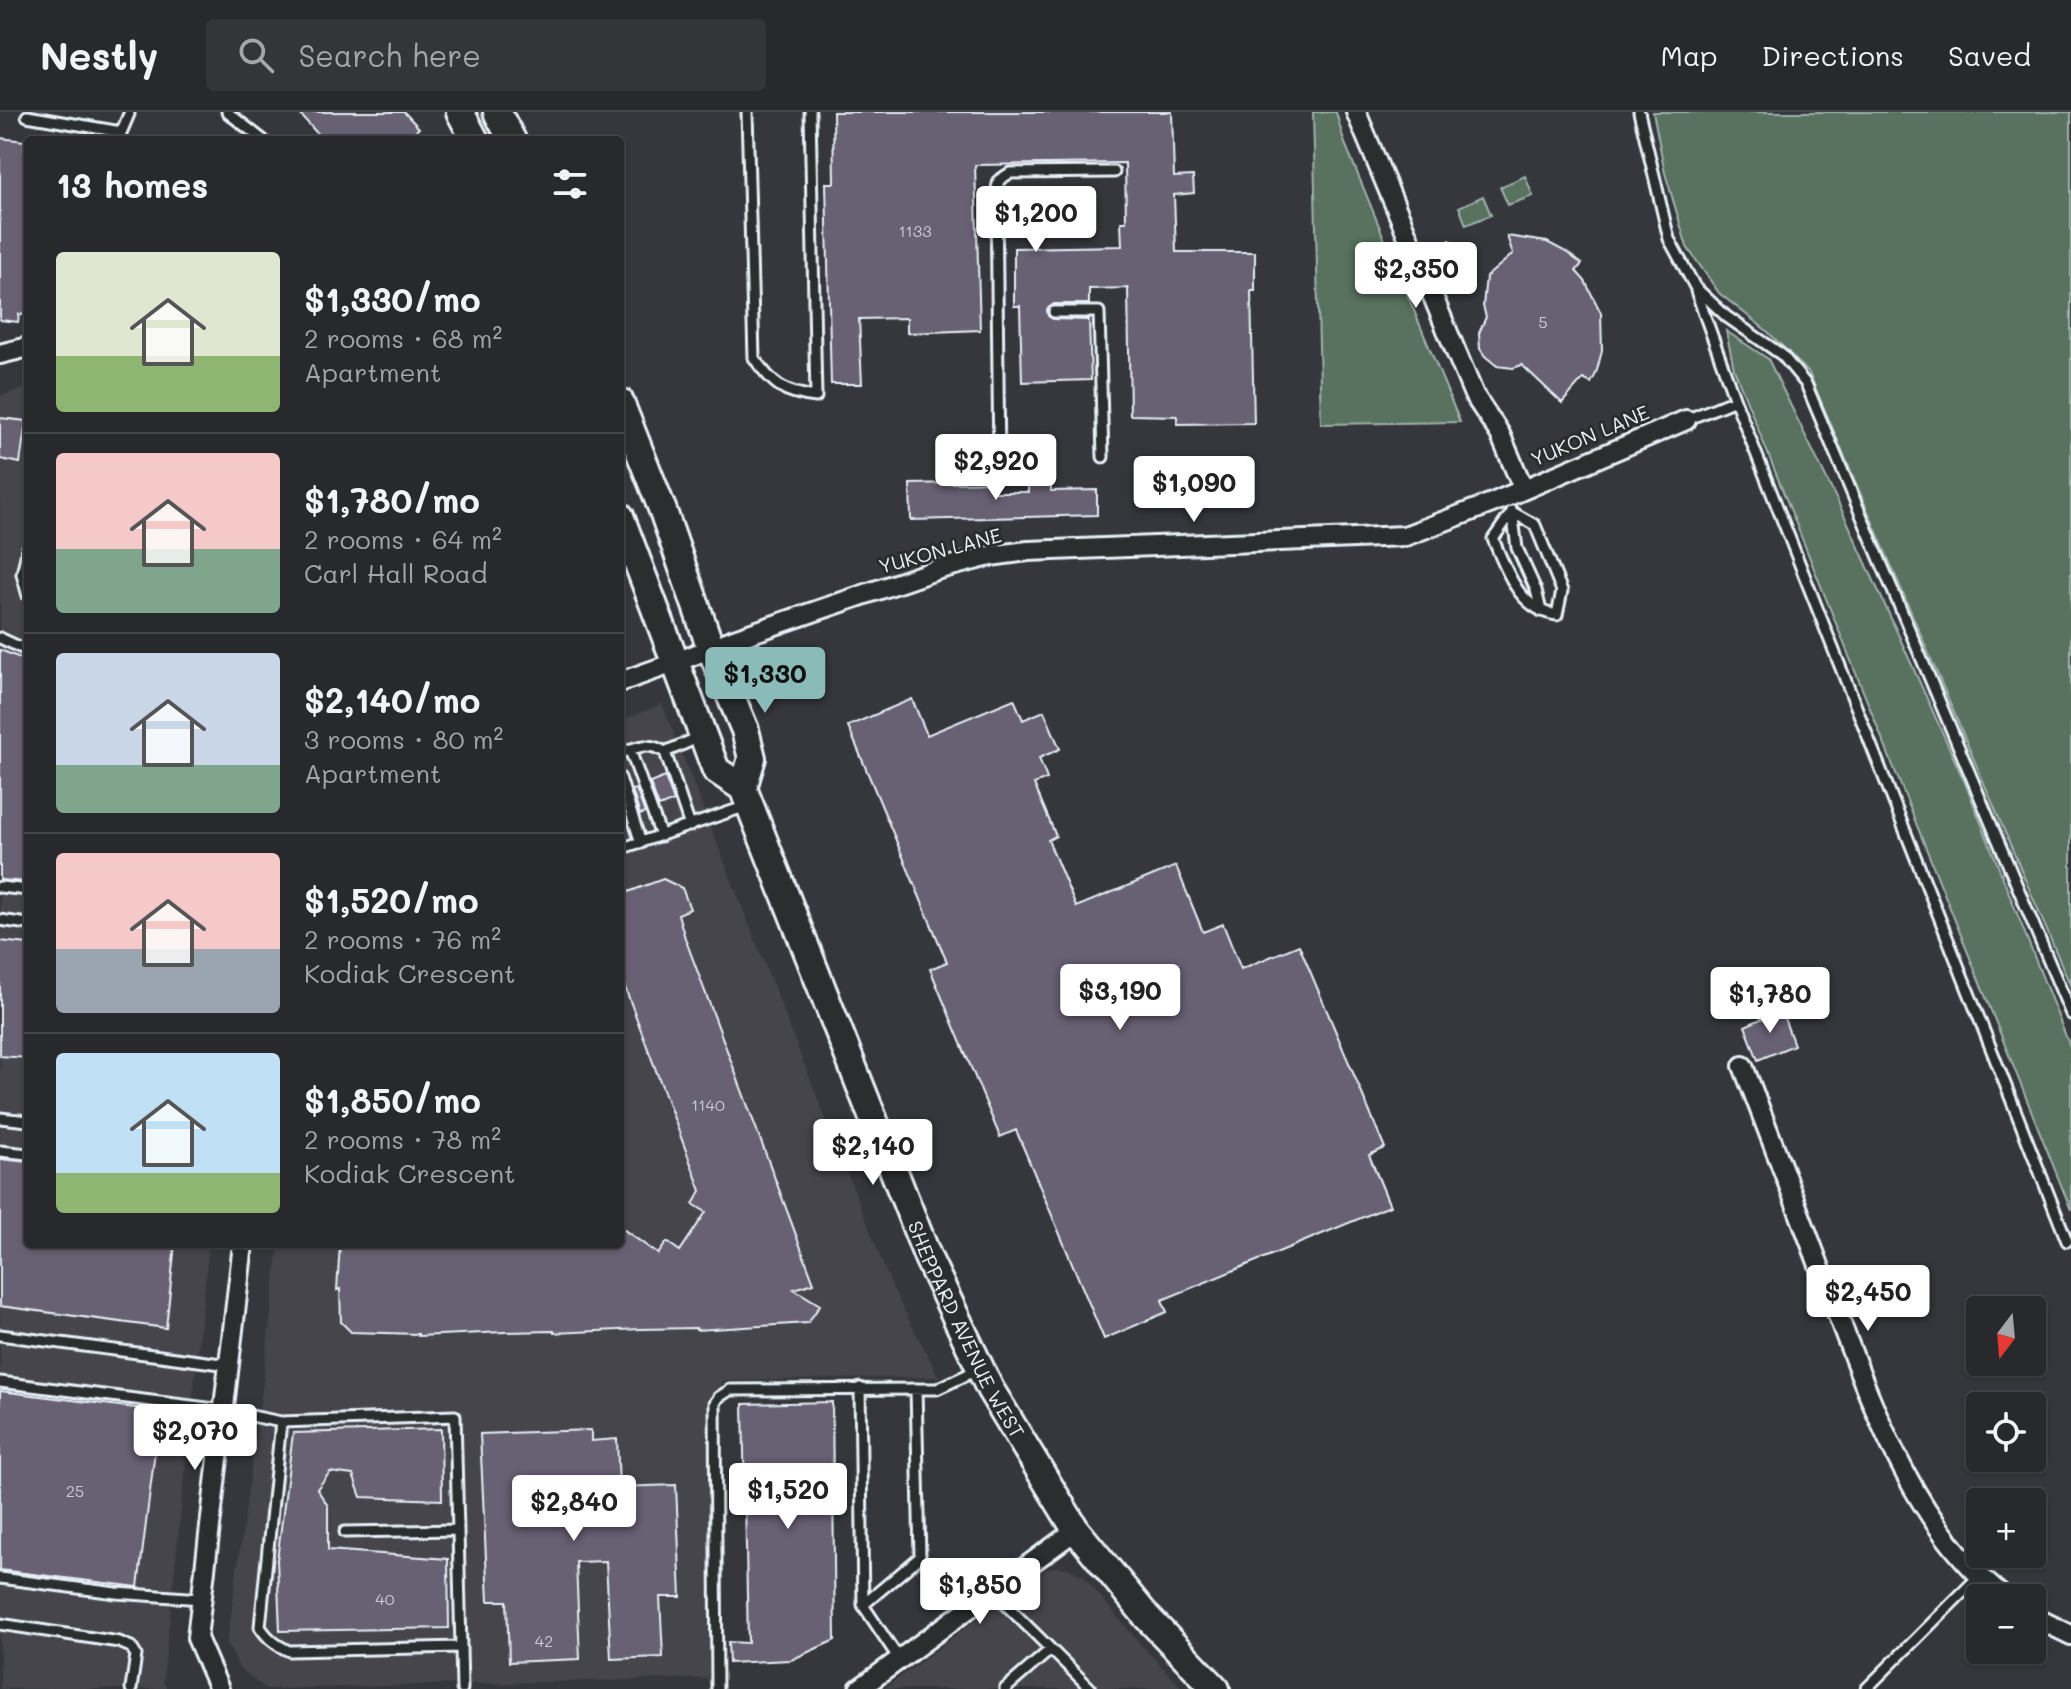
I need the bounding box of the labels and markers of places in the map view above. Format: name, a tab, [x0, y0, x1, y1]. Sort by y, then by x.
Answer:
pin: $1,200	[971, 186, 1101, 254]
pin: $2,350	[1351, 242, 1481, 310]
pin: $2,920	[931, 434, 1061, 502]
pin: $1,090	[1129, 456, 1259, 524]
pin: $1,330	[700, 647, 830, 715]
pin: $3,190	[1055, 964, 1185, 1032]
pin: $1,780	[1705, 967, 1835, 1035]
pin: $2,140	[808, 1119, 938, 1187]
pin: $2,450	[1803, 1265, 1933, 1333]
pin: $2,070	[130, 1404, 260, 1472]
pin: $1,520	[723, 1463, 853, 1531]
pin: $2,840	[509, 1475, 639, 1543]
pin: $1,850	[915, 1558, 1045, 1626]

